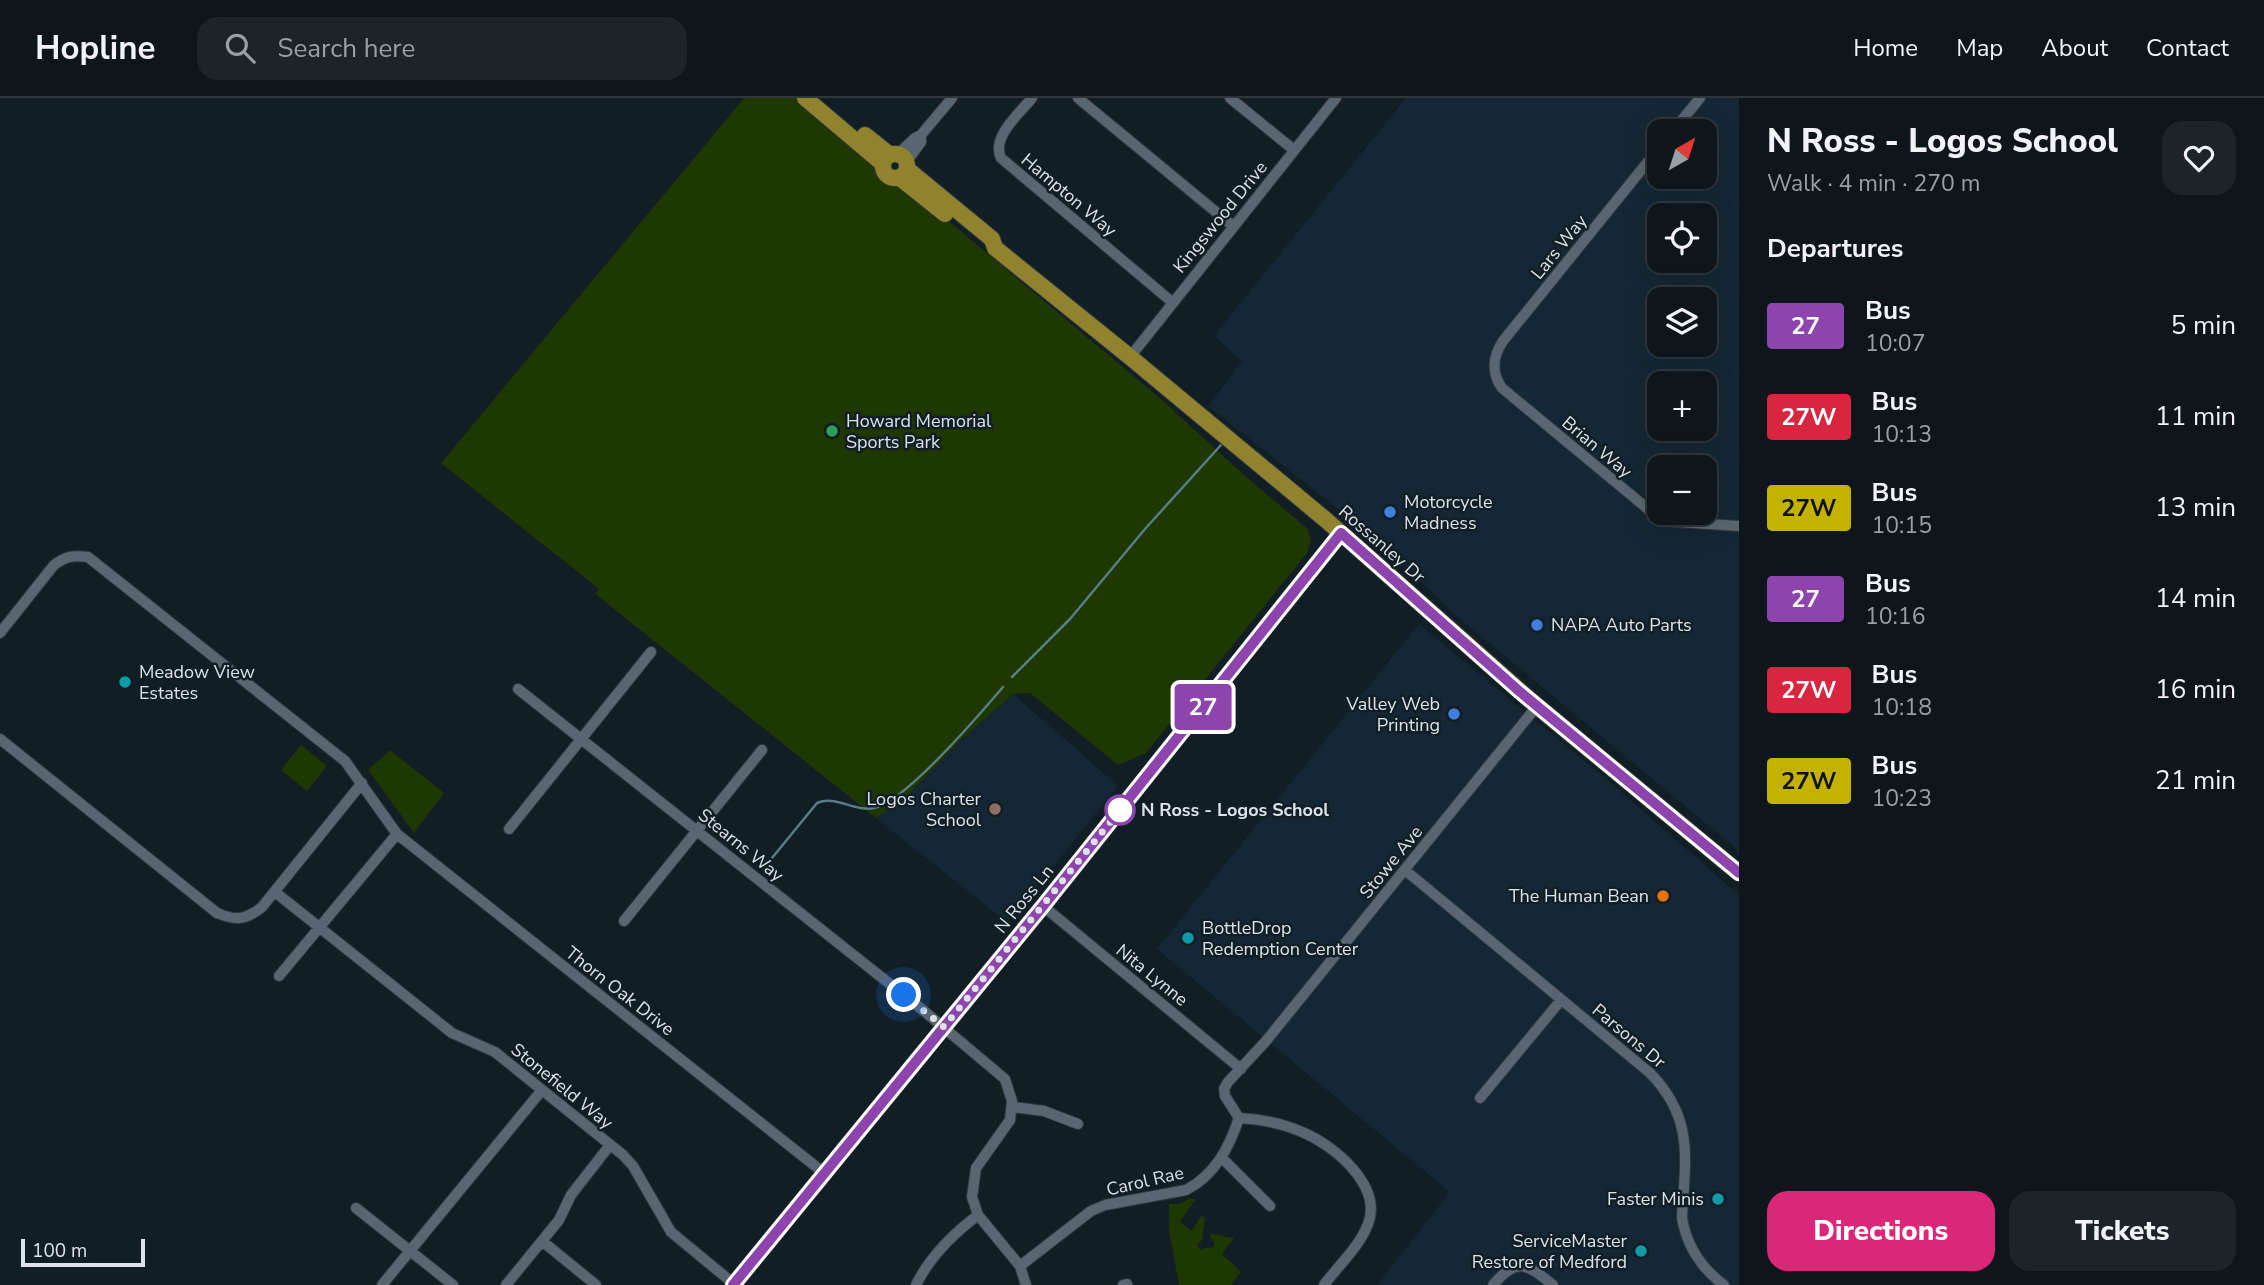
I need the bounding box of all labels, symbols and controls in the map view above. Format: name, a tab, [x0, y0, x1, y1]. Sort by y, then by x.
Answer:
search box	[197, 17, 687, 80]
text: Hopline	[35, 26, 155, 71]
icon: search	[221, 29, 259, 67]
text: Search here	[277, 31, 415, 66]
text: Home	[1853, 32, 1918, 64]
text: Map	[1956, 32, 2003, 64]
text: About	[2041, 32, 2108, 64]
text: Contact	[2146, 32, 2229, 64]
north arrow	[1647, 119, 1717, 189]
map controls	[1647, 119, 1717, 525]
text: N Ross - Logos School	[1767, 119, 2118, 164]
button: heart	[2162, 121, 2236, 195]
street label: Hampton Way	[1016, 148, 1122, 242]
street label: Kingswood Drive	[1167, 156, 1273, 278]
text: Walk · 4 min · 270 m	[1767, 168, 1980, 199]
button: locate	[1647, 203, 1717, 273]
street label: Lars Way	[1526, 209, 1593, 284]
text: Departures	[1767, 231, 1903, 266]
button: layers	[1647, 287, 1717, 357]
text: Bus	[1865, 293, 1911, 328]
text: 5 min	[2171, 308, 2236, 343]
text: 27	[1791, 310, 1820, 342]
text: 10:07	[1865, 328, 1925, 359]
button: +	[1647, 371, 1717, 441]
text: Bus	[1872, 384, 1917, 419]
text: 11 min	[2155, 399, 2236, 434]
text: 27W	[1781, 401, 1837, 433]
place label: Howard Memorial Sports Park	[846, 409, 992, 454]
street label: Brian Way	[1557, 411, 1638, 484]
text: 10:13	[1872, 419, 1932, 450]
marker: Howard Memorial Sports Park	[824, 423, 840, 439]
button: −	[1647, 455, 1717, 525]
text: Bus	[1872, 475, 1917, 510]
place label: Motorcycle Madness	[1404, 490, 1493, 535]
text: 13 min	[2155, 490, 2236, 525]
text: 27W	[1781, 492, 1837, 524]
street label: Rossanley Dr	[1334, 500, 1431, 589]
marker: Motorcycle Madness	[1382, 504, 1398, 520]
text: 10:15	[1872, 510, 1932, 541]
text: Bus	[1865, 566, 1911, 601]
text: 14 min	[2155, 581, 2236, 616]
text: 27	[1791, 583, 1820, 615]
text: 10:16	[1865, 601, 1925, 632]
place label: NAPA Auto Parts	[1551, 613, 1692, 637]
marker: NAPA Auto Parts	[1529, 617, 1545, 633]
text: Bus	[1872, 657, 1917, 692]
place label: Meadow View Estates	[139, 660, 255, 705]
text: 16 min	[2155, 672, 2236, 707]
marker: Meadow View Estates	[117, 674, 133, 690]
text: 27W	[1781, 674, 1837, 706]
line badge: 27	[1172, 684, 1234, 730]
text: 27	[1189, 691, 1217, 723]
place label: Valley Web Printing	[1345, 692, 1440, 737]
text: 10:18	[1872, 692, 1932, 723]
marker: Valley Web Printing	[1446, 706, 1462, 722]
text: Bus	[1872, 748, 1917, 783]
text: 21 min	[2155, 763, 2236, 798]
text: 27W	[1781, 765, 1837, 797]
text: 10:23	[1872, 783, 1932, 814]
place label: Logos Charter School	[866, 787, 982, 832]
marker: N Ross - Logos School	[1105, 795, 1135, 825]
place label: N Ross - Logos School	[1141, 798, 1329, 822]
marker: Logos Charter School	[987, 801, 1003, 817]
street label: Stearns Way	[693, 803, 789, 887]
street label: Stowe Ave	[1354, 820, 1428, 904]
street label: N Ross Ln	[989, 860, 1059, 938]
place label: The Human Bean	[1509, 884, 1649, 908]
marker: The Human Bean	[1655, 888, 1671, 904]
place label: BottleDrop Redemption Center	[1202, 916, 1359, 961]
marker: BottleDrop Redemption Center	[1180, 930, 1196, 946]
street label: Nita Lynne	[1111, 939, 1193, 1011]
street label: Thorn Oak Drive	[561, 941, 679, 1041]
your location	[886, 977, 921, 1012]
street label: Parsons Dr	[1587, 998, 1671, 1074]
street label: Stonefield Way	[506, 1037, 619, 1135]
street label: Carol Rae	[1104, 1160, 1186, 1202]
place label: Faster Minis	[1607, 1187, 1704, 1211]
marker: Faster Minis	[1710, 1191, 1726, 1207]
button: Directions	[1767, 1191, 1995, 1271]
button: Tickets	[2009, 1191, 2236, 1271]
place label: ServiceMaster Restore of Medford	[1472, 1229, 1628, 1274]
scale bar	[21, 1236, 145, 1268]
text: 100 m	[32, 1238, 87, 1264]
marker: ServiceMaster Restore of Medford	[1633, 1243, 1649, 1259]

